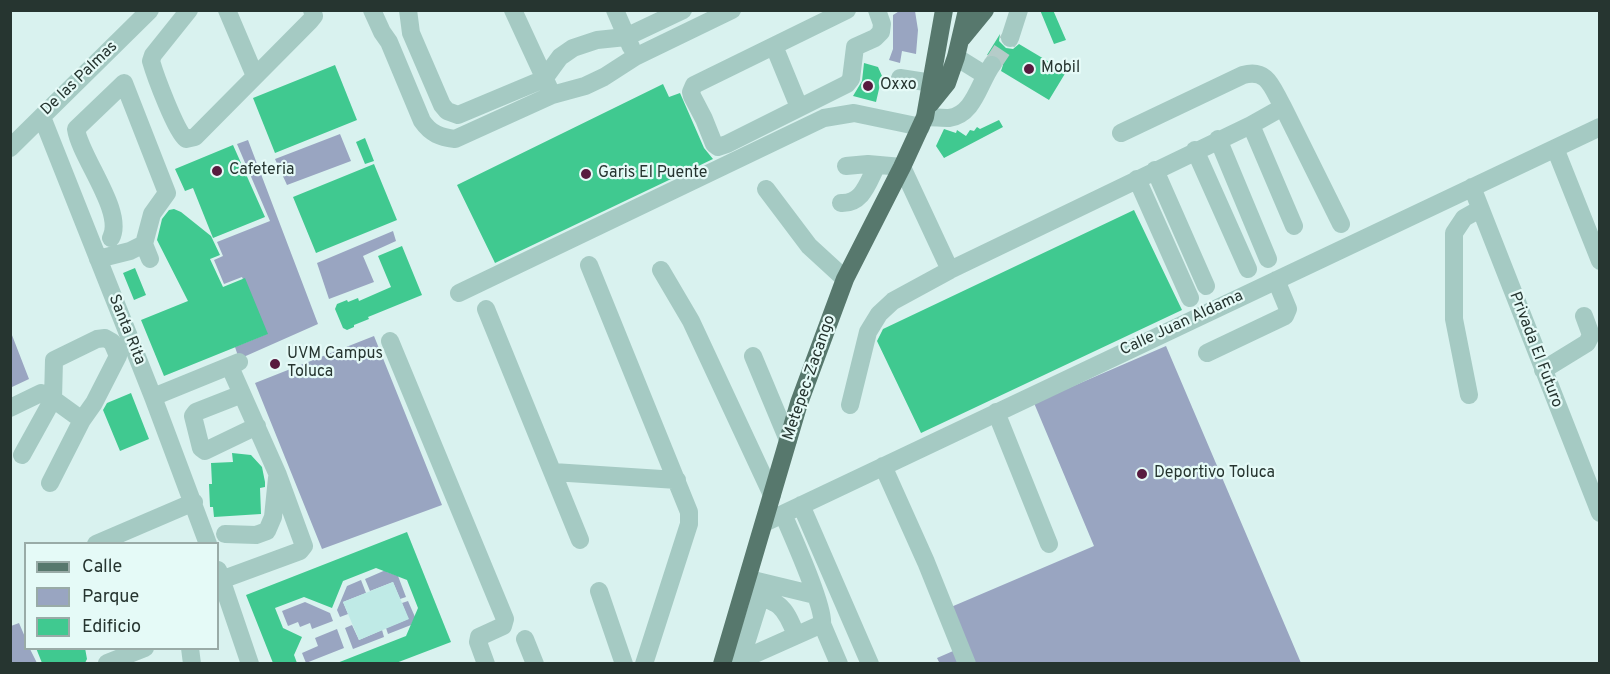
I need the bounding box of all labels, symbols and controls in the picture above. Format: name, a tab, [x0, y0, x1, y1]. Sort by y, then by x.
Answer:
street label: De las Palmas	[38, 38, 122, 120]
place label: Mobil	[1041, 59, 1080, 79]
marker: Mobil	[1022, 62, 1036, 76]
place label: Oxxo	[880, 76, 917, 96]
marker: Oxxo	[861, 79, 875, 93]
place label: Cafeteria	[229, 161, 294, 181]
marker: Cafeteria	[210, 164, 224, 178]
place label: Garis El Puente	[598, 164, 707, 184]
marker: Garis El Puente	[579, 167, 593, 181]
street label: Calle Juan Aldama	[1117, 287, 1247, 361]
street label: Privada El Futuro	[1504, 289, 1566, 411]
street label: Santa Rita	[103, 292, 149, 368]
street label: Metepec-Zacango	[780, 313, 840, 443]
place label: UVM Campus Toluca	[287, 345, 383, 383]
marker: UVM Campus Toluca	[268, 357, 282, 371]
place label: Deportivo Toluca	[1154, 464, 1275, 484]
marker: Deportivo Toluca	[1135, 467, 1149, 481]
legend	[24, 542, 219, 650]
text: Calle	[82, 556, 122, 579]
text: Parque	[82, 586, 139, 609]
text: Edificio	[82, 616, 141, 639]

